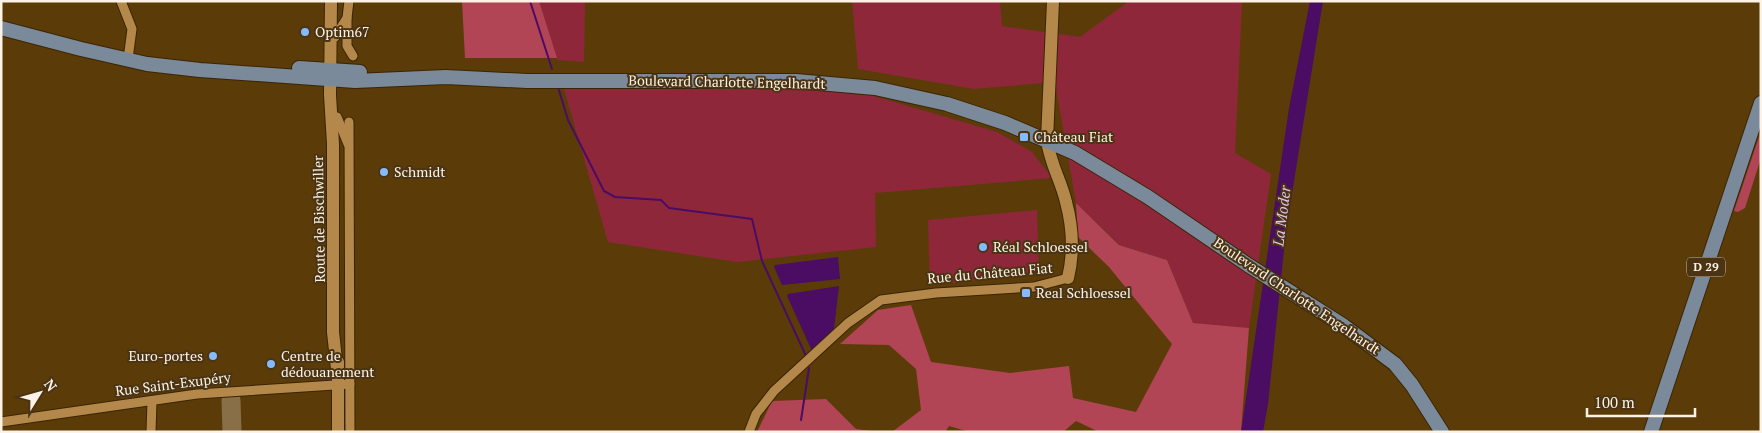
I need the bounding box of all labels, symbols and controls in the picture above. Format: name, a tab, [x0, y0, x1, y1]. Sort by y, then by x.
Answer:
place label: Optim67	[315, 22, 370, 41]
marker: Optim67	[299, 26, 311, 38]
street label: Boulevard Charlotte Engelhardt	[628, 70, 827, 93]
place label: Château Fiat	[1034, 127, 1114, 146]
marker: Château Fiat	[1018, 131, 1030, 143]
street label: Route de Bischwiller	[308, 155, 329, 283]
place label: Schmidt	[394, 162, 446, 181]
marker: Schmidt	[378, 166, 390, 178]
water label: La Moder	[1267, 183, 1295, 248]
street label: Boulevard Charlotte Engelhardt	[1210, 233, 1385, 359]
place label: Réal Schloessel	[993, 237, 1088, 256]
marker: Réal Schloessel	[977, 241, 989, 253]
street label: Rue du Château Fiat	[926, 257, 1054, 287]
road number: D 29	[1687, 258, 1725, 276]
place label: Real Schloessel	[1036, 283, 1131, 302]
marker: Real Schloessel	[1020, 287, 1032, 299]
place label: Euro-portes	[128, 346, 203, 365]
place label: Centre de dédouanement	[281, 346, 375, 381]
marker: Euro-portes	[207, 350, 219, 362]
marker: Centre de dédouanement	[265, 358, 277, 370]
street label: Rue Saint-Exupéry	[114, 367, 233, 400]
north arrow	[15, 368, 65, 418]
text: N	[40, 375, 62, 395]
scale bar	[1587, 386, 1694, 418]
text: 100 m	[1594, 392, 1635, 412]

